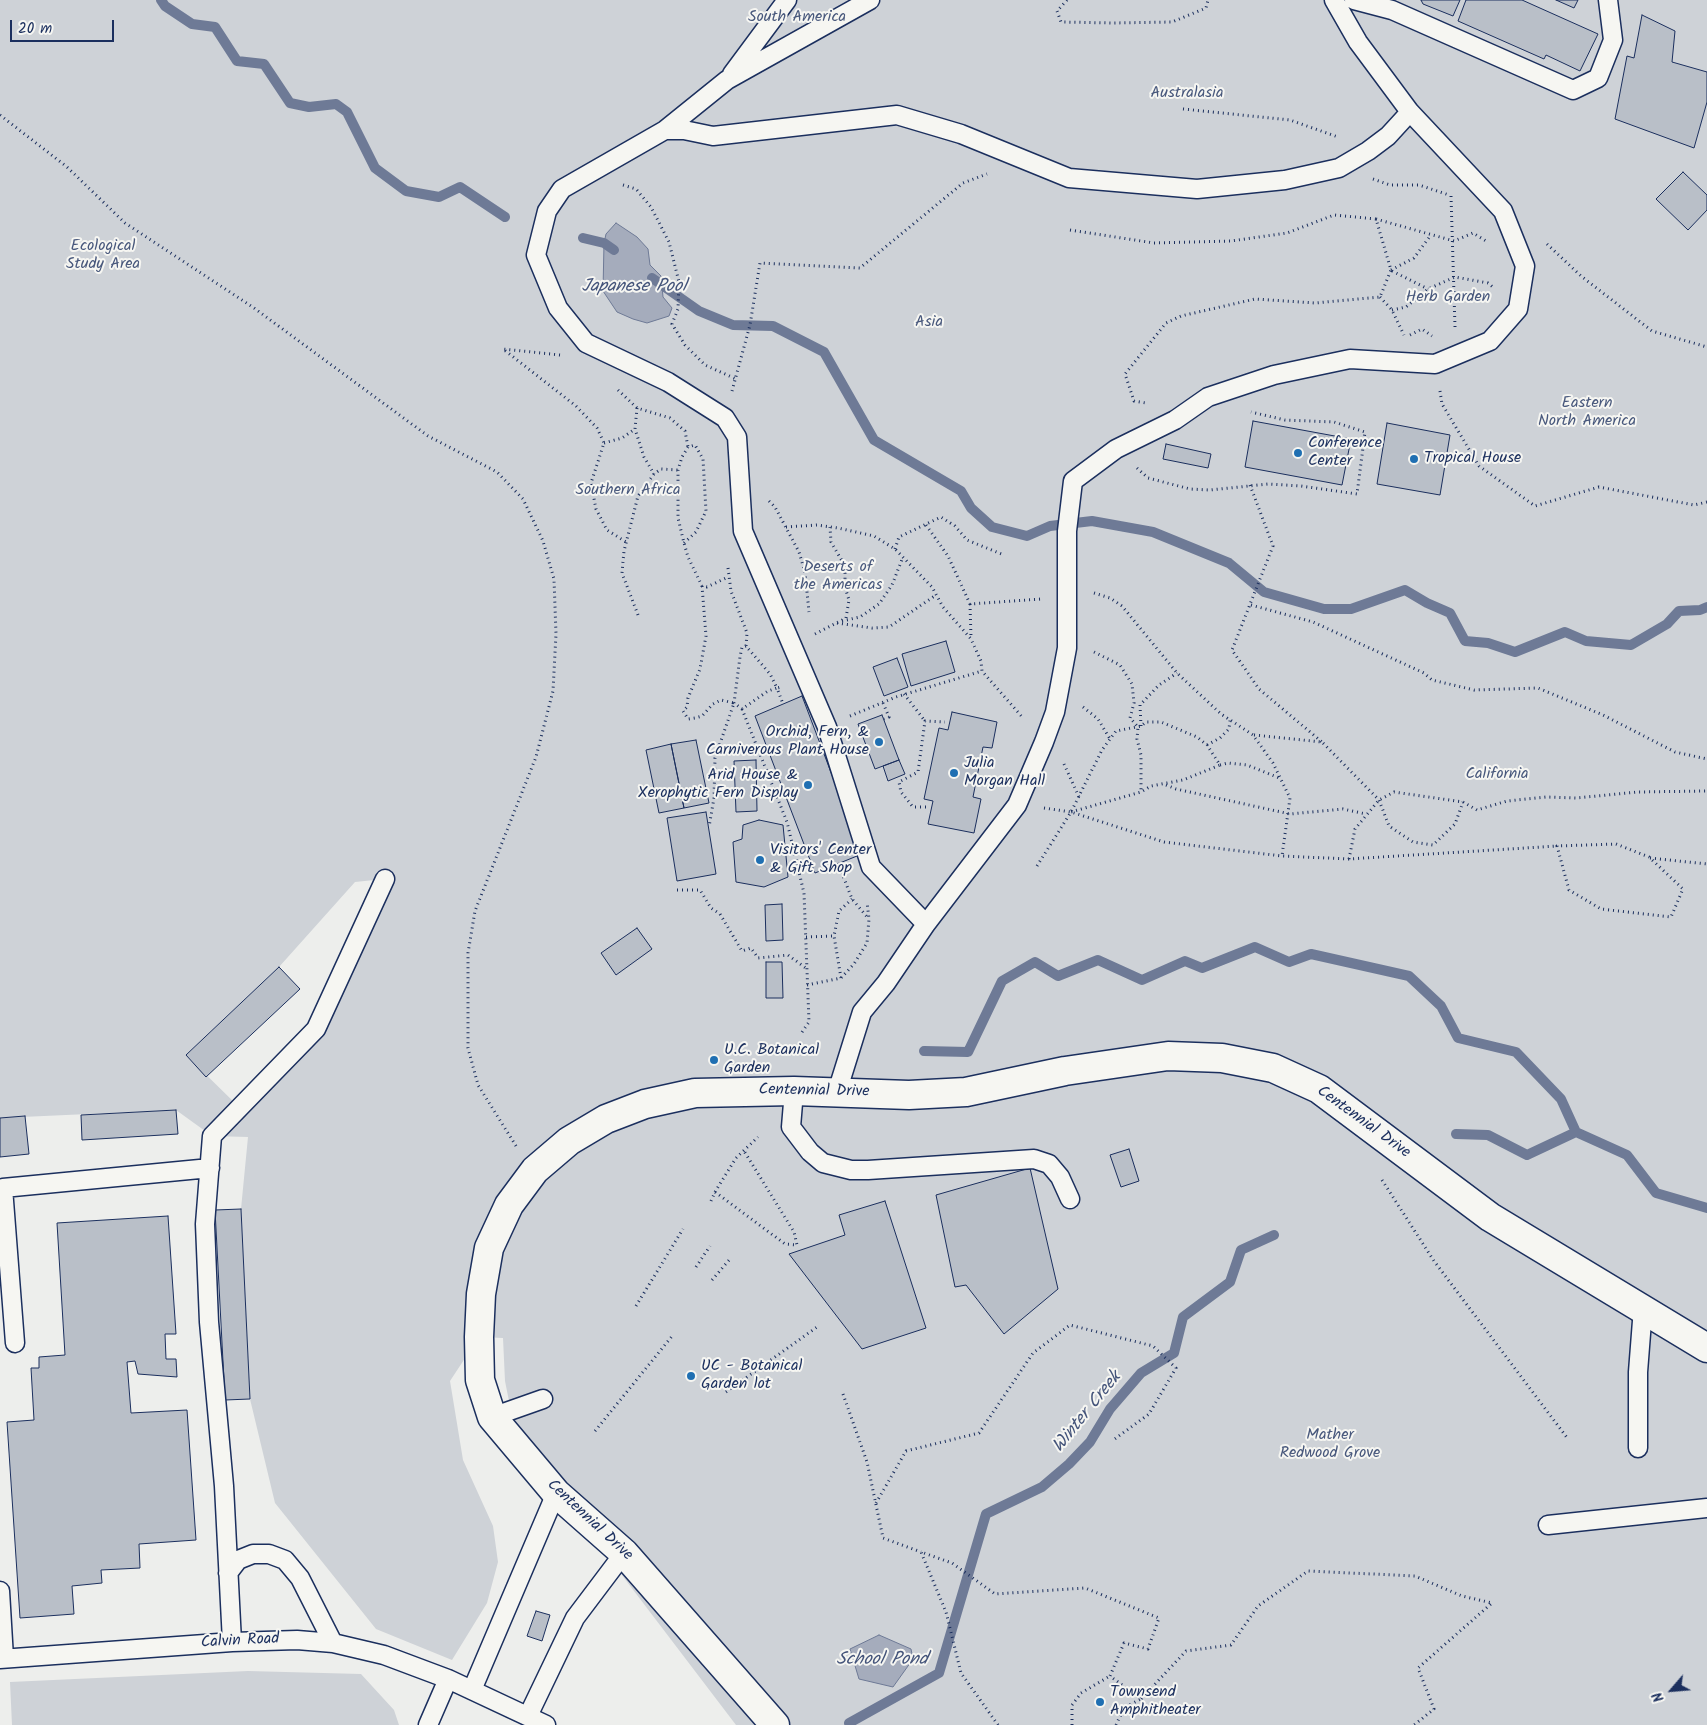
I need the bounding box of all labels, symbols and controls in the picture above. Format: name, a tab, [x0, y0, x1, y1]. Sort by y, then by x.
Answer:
park label: South America	[748, 8, 846, 28]
scale bar	[12, 10, 116, 42]
text: 20 m	[18, 17, 52, 41]
park label: Australasia	[1151, 84, 1223, 104]
park label: Ecological Study Area	[66, 237, 140, 275]
water label: Japanese Pool	[581, 277, 687, 299]
park label: Herb Garden	[1406, 288, 1490, 308]
park label: Asia	[915, 313, 943, 333]
park label: Eastern North America	[1538, 394, 1636, 432]
place label: Conference Center	[1308, 434, 1382, 472]
marker: Conference Center	[1292, 447, 1304, 459]
place label: Tropical House	[1424, 449, 1521, 469]
marker: Tropical House	[1408, 453, 1420, 465]
park label: Southern Africa	[575, 481, 681, 501]
park label: Deserts of the Americas	[794, 558, 882, 596]
place label: Orchid, Fern, & Carniverous Plant House	[706, 723, 869, 761]
marker: Orchid, Fern, & Carniverous Plant House	[873, 736, 885, 748]
place label: Julia Morgan Hall	[964, 754, 1045, 792]
park label: California	[1465, 765, 1529, 785]
place label: Arid House & Xerophytic Fern Display	[638, 766, 798, 804]
marker: Julia Morgan Hall	[948, 767, 960, 779]
marker: Arid House & Xerophytic Fern Display	[802, 779, 814, 791]
place label: Visitors' Center & Gift Shop	[770, 841, 871, 879]
marker: Visitors' Center & Gift Shop	[754, 854, 766, 866]
place label: U.C. Botanical Garden	[724, 1041, 819, 1079]
marker: U.C. Botanical Garden	[708, 1054, 720, 1066]
street label: Centennial Drive	[758, 1081, 870, 1103]
street label: Centennial Drive	[1313, 1083, 1413, 1163]
place label: UC - Botanical Garden lot	[701, 1357, 802, 1395]
water label: Winter Creek	[1049, 1368, 1127, 1458]
marker: UC - Botanical Garden lot	[685, 1370, 697, 1382]
park label: Mather Redwood Grove	[1280, 1426, 1380, 1464]
street label: Centennial Drive	[542, 1476, 636, 1566]
street label: Calvin Road	[200, 1630, 280, 1654]
water label: School Pond	[836, 1650, 928, 1672]
north arrow	[1647, 1665, 1697, 1715]
place label: Townsend Amphitheater	[1110, 1683, 1201, 1721]
text: N	[1647, 1688, 1670, 1706]
marker: Townsend Amphitheater	[1094, 1696, 1106, 1708]

